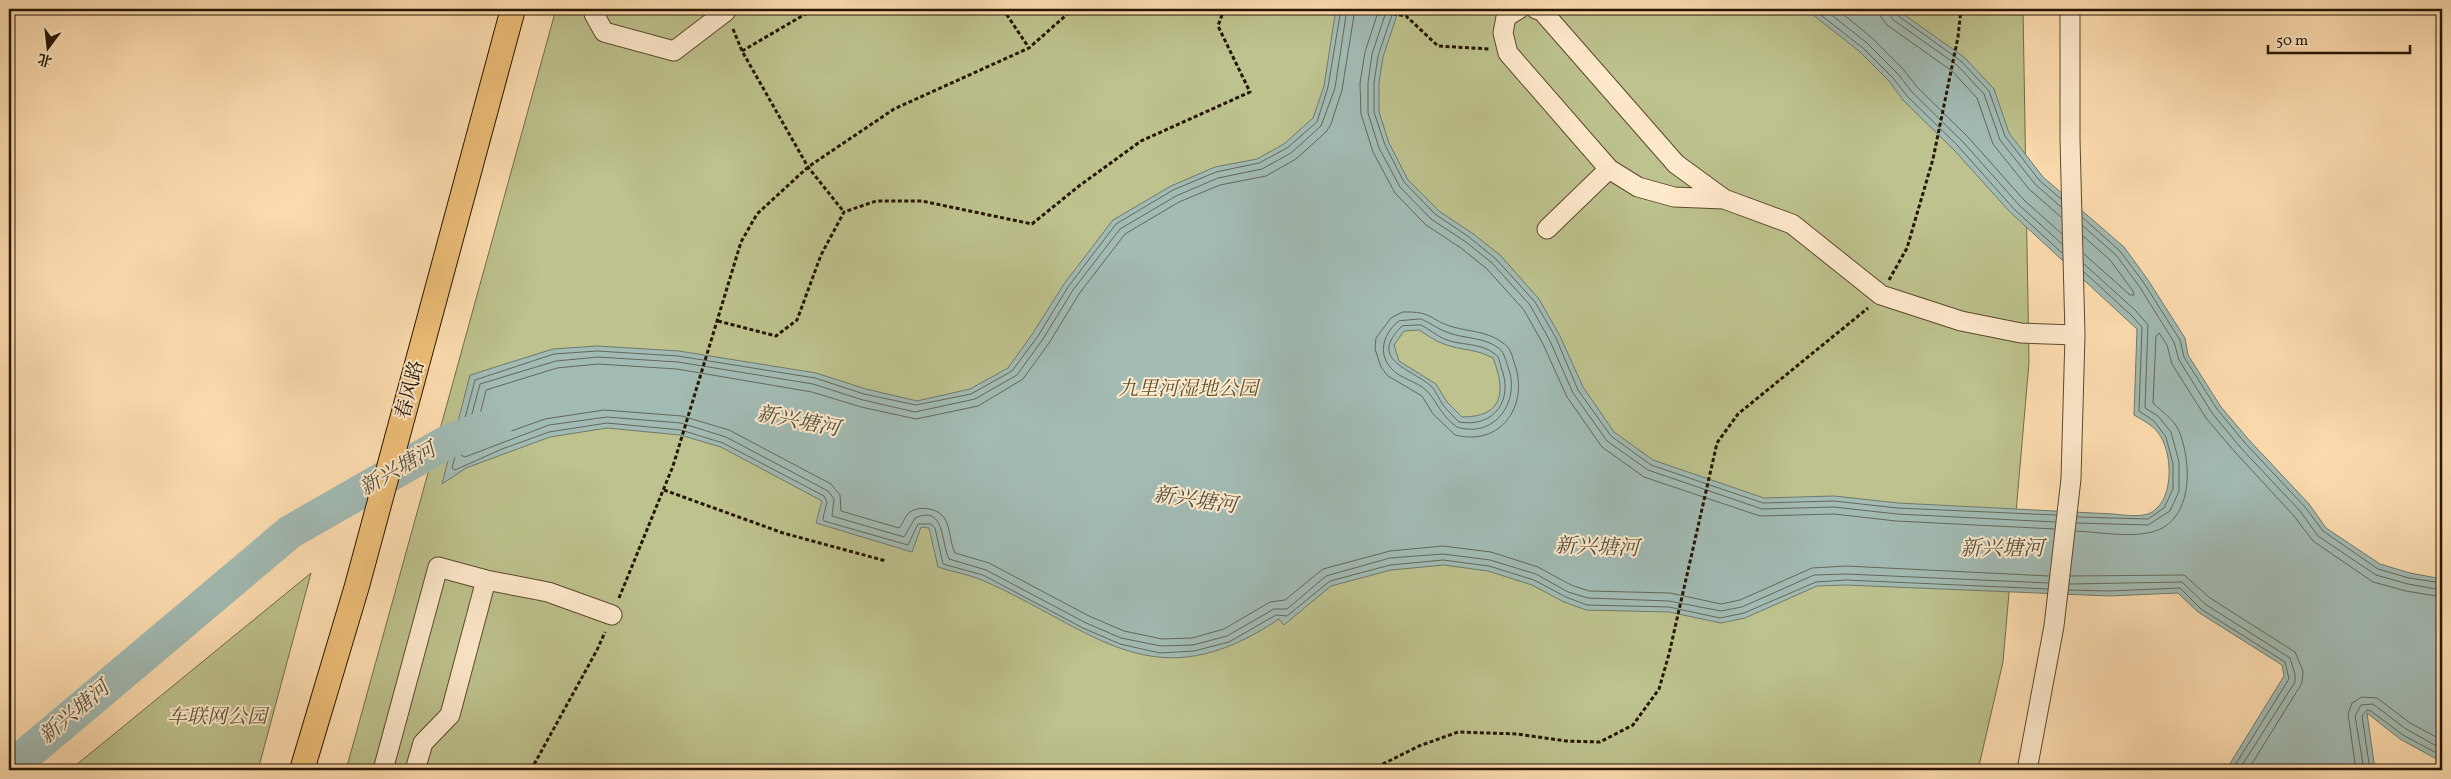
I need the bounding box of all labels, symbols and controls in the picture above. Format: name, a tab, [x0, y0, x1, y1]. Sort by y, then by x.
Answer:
north arrow	[22, 22, 72, 72]
scale bar	[2268, 22, 2411, 54]
text: 50 m	[2276, 31, 2308, 52]
text: 北	[36, 48, 54, 70]
street label: 春风路	[390, 357, 432, 423]
park label: 九里河湿地公园	[1118, 376, 1261, 404]
water label: 新兴塘河	[754, 400, 846, 445]
water label: 新兴塘河	[354, 434, 445, 504]
water label: 新兴塘河	[1151, 481, 1243, 522]
water label: 新兴塘河	[1555, 532, 1643, 564]
water label: 新兴塘河	[1960, 535, 2048, 564]
water label: 新兴塘河	[34, 672, 120, 751]
park label: 车联网公园	[167, 704, 270, 732]

